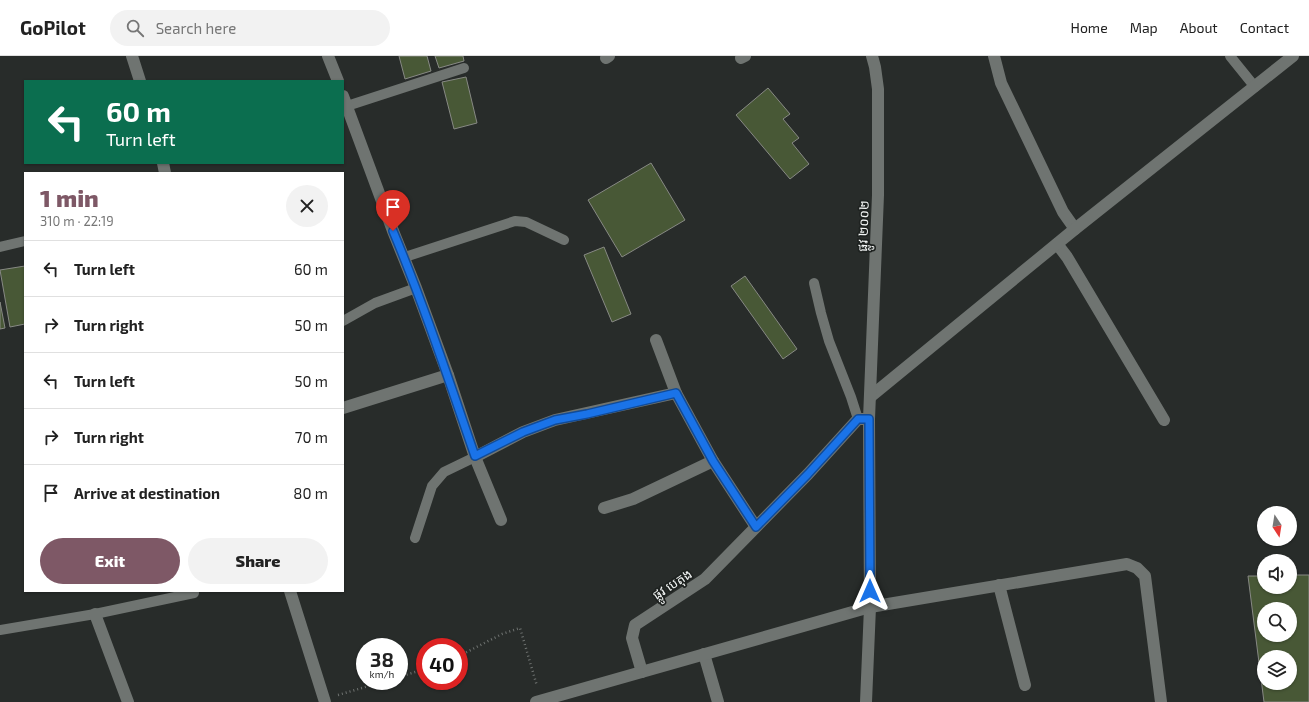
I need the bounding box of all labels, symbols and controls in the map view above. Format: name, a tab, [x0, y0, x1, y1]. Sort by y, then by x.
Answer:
search box	[110, 10, 390, 46]
text: GoPilot	[20, 16, 86, 39]
icon: search	[124, 17, 146, 39]
text: Search here	[156, 19, 236, 37]
text: Home	[1071, 19, 1108, 36]
text: Map	[1130, 19, 1158, 36]
text: About	[1180, 19, 1218, 36]
text: Contact	[1240, 19, 1289, 36]
text: 60 m	[106, 94, 171, 128]
icon: left	[40, 96, 92, 148]
text: Turn left	[106, 128, 176, 150]
text: 1 min	[40, 183, 99, 212]
button: close	[286, 185, 328, 227]
pin	[376, 190, 410, 231]
icon: arrive	[382, 196, 404, 218]
street label: ផ្លូវ ២០០២	[854, 200, 876, 252]
text: 310 m · 22:19	[40, 213, 114, 229]
icon: left	[40, 258, 62, 280]
text: Turn left	[74, 260, 135, 278]
text: 60 m	[294, 260, 328, 278]
icon: right	[40, 314, 62, 336]
text: Turn right	[74, 316, 144, 334]
text: 50 m	[294, 316, 328, 334]
icon: left	[40, 370, 62, 392]
text: Turn left	[74, 372, 135, 390]
text: 50 m	[294, 372, 328, 390]
icon: right	[40, 426, 62, 448]
text: Turn right	[74, 428, 144, 446]
text: 70 m	[295, 428, 328, 446]
icon: arrive	[40, 482, 62, 504]
text: Arrive at destination	[74, 484, 220, 502]
text: 80 m	[293, 484, 328, 502]
north arrow	[1257, 506, 1297, 546]
map controls	[1257, 506, 1297, 690]
button: Exit	[40, 538, 180, 584]
button: Share	[188, 538, 328, 584]
button: sound	[1257, 554, 1297, 594]
street label: ផ្លូវ បេតុង	[649, 565, 697, 606]
position arrow	[849, 570, 891, 612]
button: search	[1257, 602, 1297, 642]
speed limit sign: 40	[416, 638, 468, 690]
text: 38	[370, 647, 394, 671]
button: layers	[1257, 650, 1297, 690]
text: km/h	[370, 668, 394, 680]

